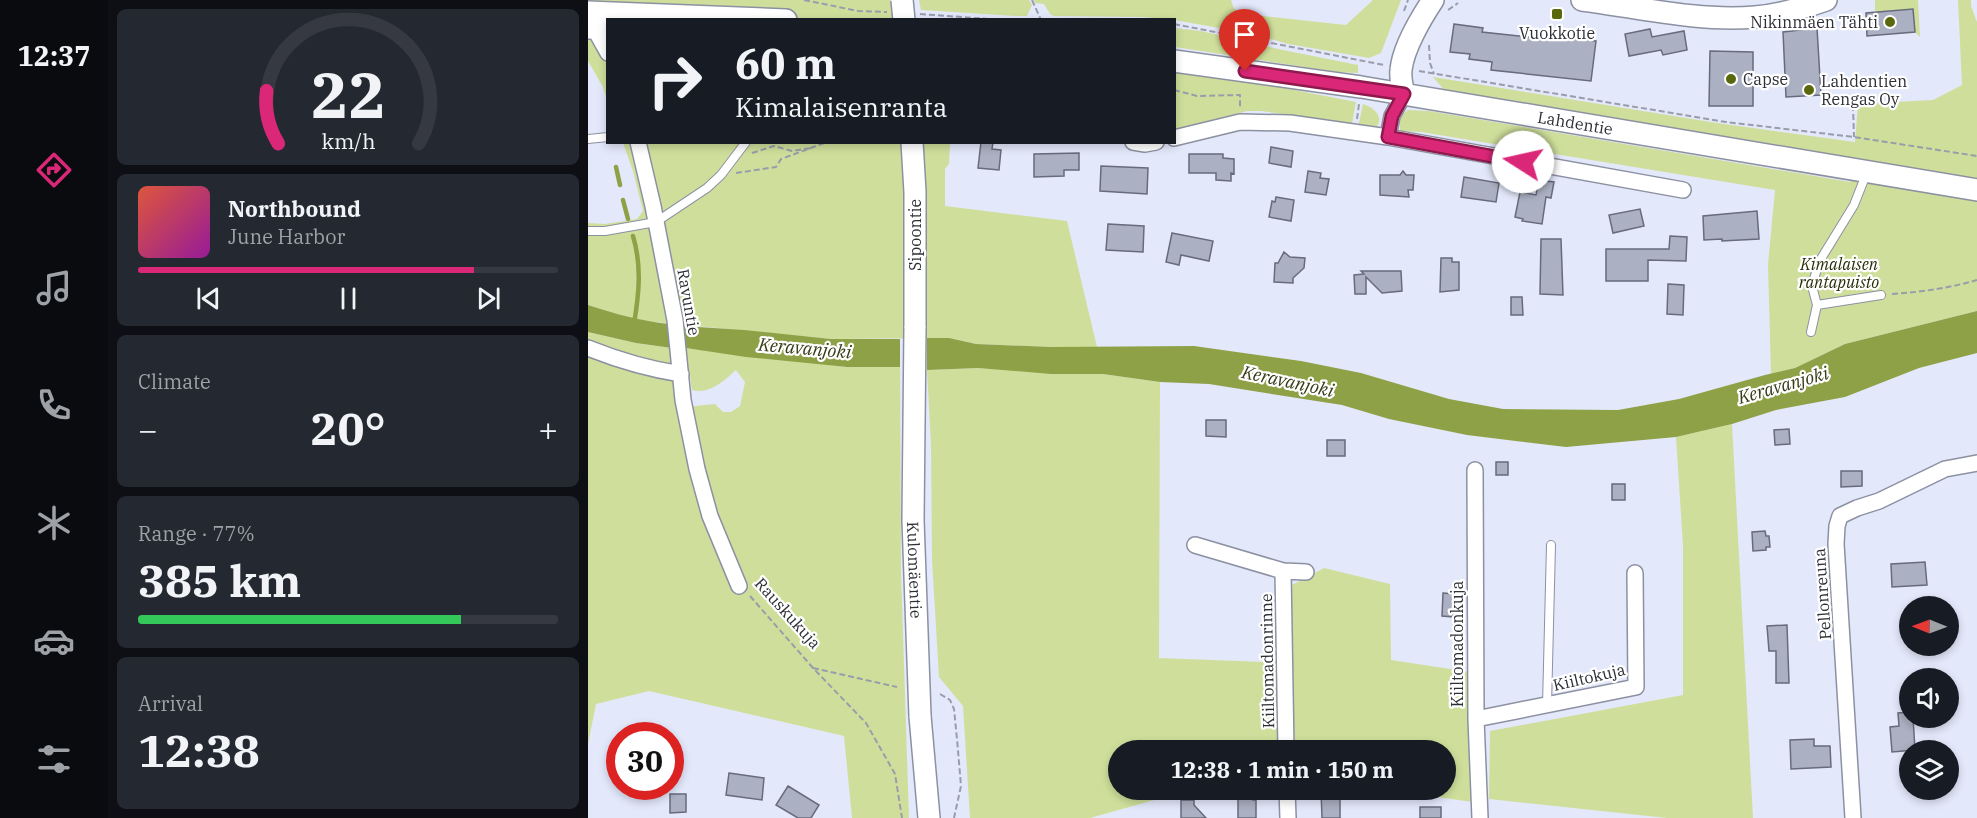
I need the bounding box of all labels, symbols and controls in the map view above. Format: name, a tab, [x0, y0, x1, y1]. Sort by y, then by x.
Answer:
marker: Vuokkotie	[1550, 7, 1564, 21]
pin	[1219, 9, 1270, 71]
place label: Nikinmäen Tähti	[1750, 12, 1878, 32]
marker: Nikinmäen Tähti	[1883, 15, 1897, 29]
icon: arrive	[1228, 18, 1261, 51]
place label: Vuokkotie	[1519, 23, 1595, 43]
text: 60 m	[735, 36, 836, 91]
text: 12:37	[18, 38, 90, 73]
icon: right	[636, 42, 714, 120]
text: 22	[311, 54, 385, 135]
place label: Capse	[1743, 69, 1788, 89]
place label: Lahdentien Rengas Oy	[1821, 71, 1907, 109]
marker: Capse	[1724, 72, 1738, 86]
marker: Lahdentien Rengas Oy	[1802, 83, 1816, 97]
text: Kimalaisenranta	[735, 89, 948, 124]
street label: Lahdentie	[1536, 107, 1614, 139]
text: km/h	[321, 127, 375, 155]
position arrow	[1491, 130, 1555, 194]
icon: directions	[33, 149, 75, 191]
text: Northbound	[228, 194, 361, 223]
street label: Sipoontie	[905, 199, 925, 271]
text: June Harbor	[228, 223, 345, 250]
park label: Kimalaisen rantapuisto	[1799, 254, 1879, 292]
icon: music	[33, 267, 75, 309]
street label: Ravuntie	[673, 267, 705, 337]
icon: previous	[192, 282, 225, 315]
icon: pause	[332, 282, 365, 315]
icon: next	[472, 282, 505, 315]
water label: Keravanjoki	[757, 332, 853, 364]
water label: Keravanjoki	[1239, 360, 1337, 402]
water label: Keravanjoki	[1734, 361, 1832, 409]
text: Climate	[138, 368, 211, 395]
icon: phone	[33, 384, 75, 426]
text: 20°	[310, 399, 386, 457]
text: −	[138, 408, 158, 451]
text: +	[538, 408, 558, 451]
icon: climate	[33, 502, 75, 544]
text: Range · 77%	[138, 520, 255, 547]
street label: Kulomäentie	[903, 521, 927, 619]
street label: Pellonreuna	[1809, 547, 1835, 640]
text: 385 km	[138, 551, 301, 609]
street label: Rauskukuja	[751, 573, 825, 653]
street label: Kiiltomadonkuja	[1447, 580, 1467, 707]
street label: Kiiltomadonrinne	[1256, 593, 1278, 729]
north arrow	[1899, 596, 1959, 656]
map controls	[1899, 596, 1959, 800]
icon: car	[33, 620, 75, 662]
street label: Kiiltokuja	[1551, 659, 1627, 695]
button: sound	[1899, 668, 1959, 728]
text: Arrival	[138, 690, 203, 717]
text: 12:38	[138, 721, 260, 779]
speed limit sign: 30	[606, 722, 684, 800]
icon: filters	[33, 738, 75, 780]
button: layers	[1899, 740, 1959, 800]
text: 12:38 · 1 min · 150 m	[1170, 755, 1394, 784]

